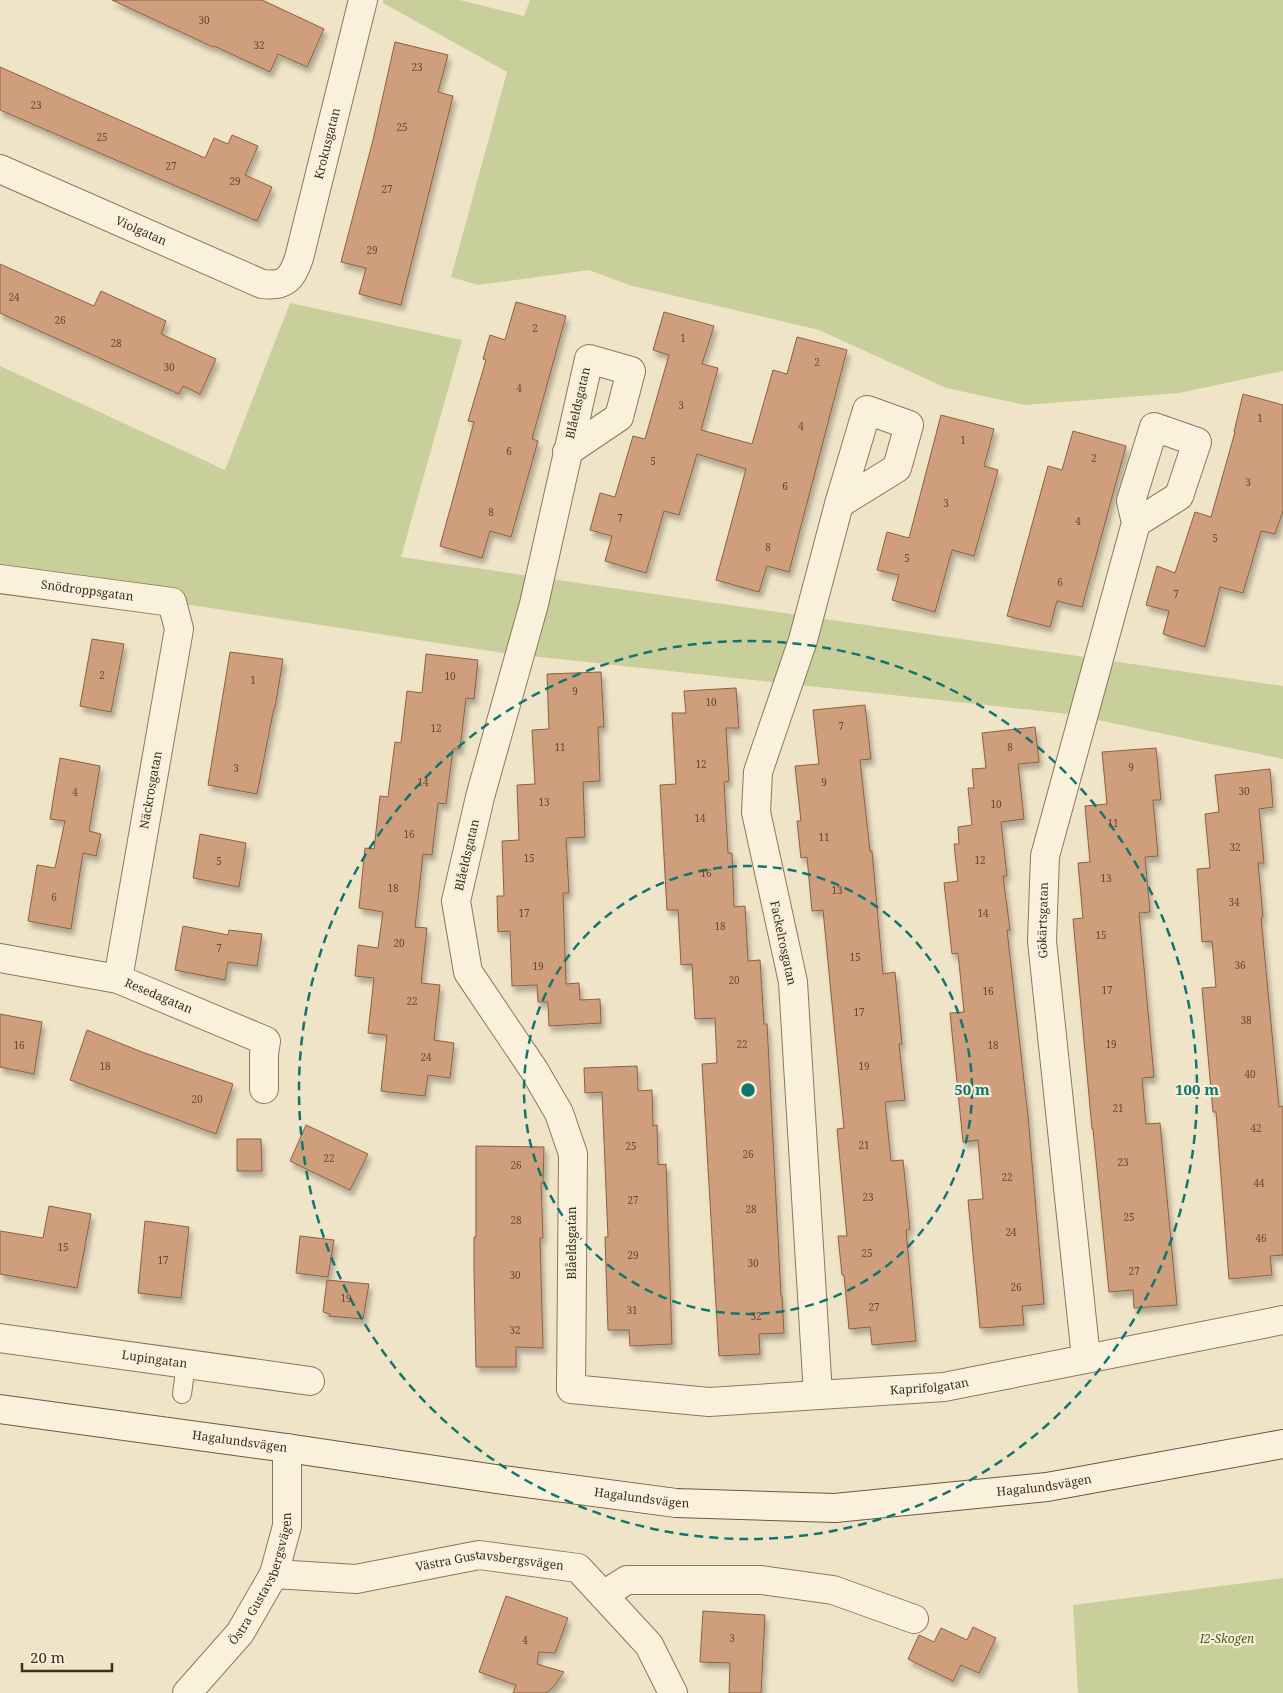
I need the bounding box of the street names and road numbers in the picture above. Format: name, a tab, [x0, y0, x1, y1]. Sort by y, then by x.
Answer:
street label: Krokusgatan	[310, 106, 344, 181]
street label: Violgatan	[113, 212, 170, 249]
street label: Blåeldsgatan	[561, 365, 594, 440]
street label: Snödroppsgatan	[40, 576, 135, 605]
street label: Näckrosgatan	[135, 749, 166, 830]
street label: Blåeldsgatan	[450, 817, 483, 892]
street label: Gökärtsgatan	[1033, 881, 1052, 959]
street label: Fackelrosgatan	[766, 899, 801, 987]
street label: Resedagatan	[122, 974, 196, 1017]
street label: Blåeldsgatan	[563, 1206, 580, 1280]
street label: Lupingatan	[121, 1346, 189, 1372]
street label: Kaprifolgatan	[890, 1373, 970, 1398]
street label: Hagalundsvägen	[191, 1426, 289, 1456]
street label: Hagalundsvägen	[996, 1470, 1093, 1500]
street label: Hagalundsvägen	[593, 1483, 690, 1511]
street label: Östra Gustavsbergsvägen	[224, 1512, 295, 1648]
street label: Västra Gustavsbergsvägen	[414, 1546, 565, 1575]

